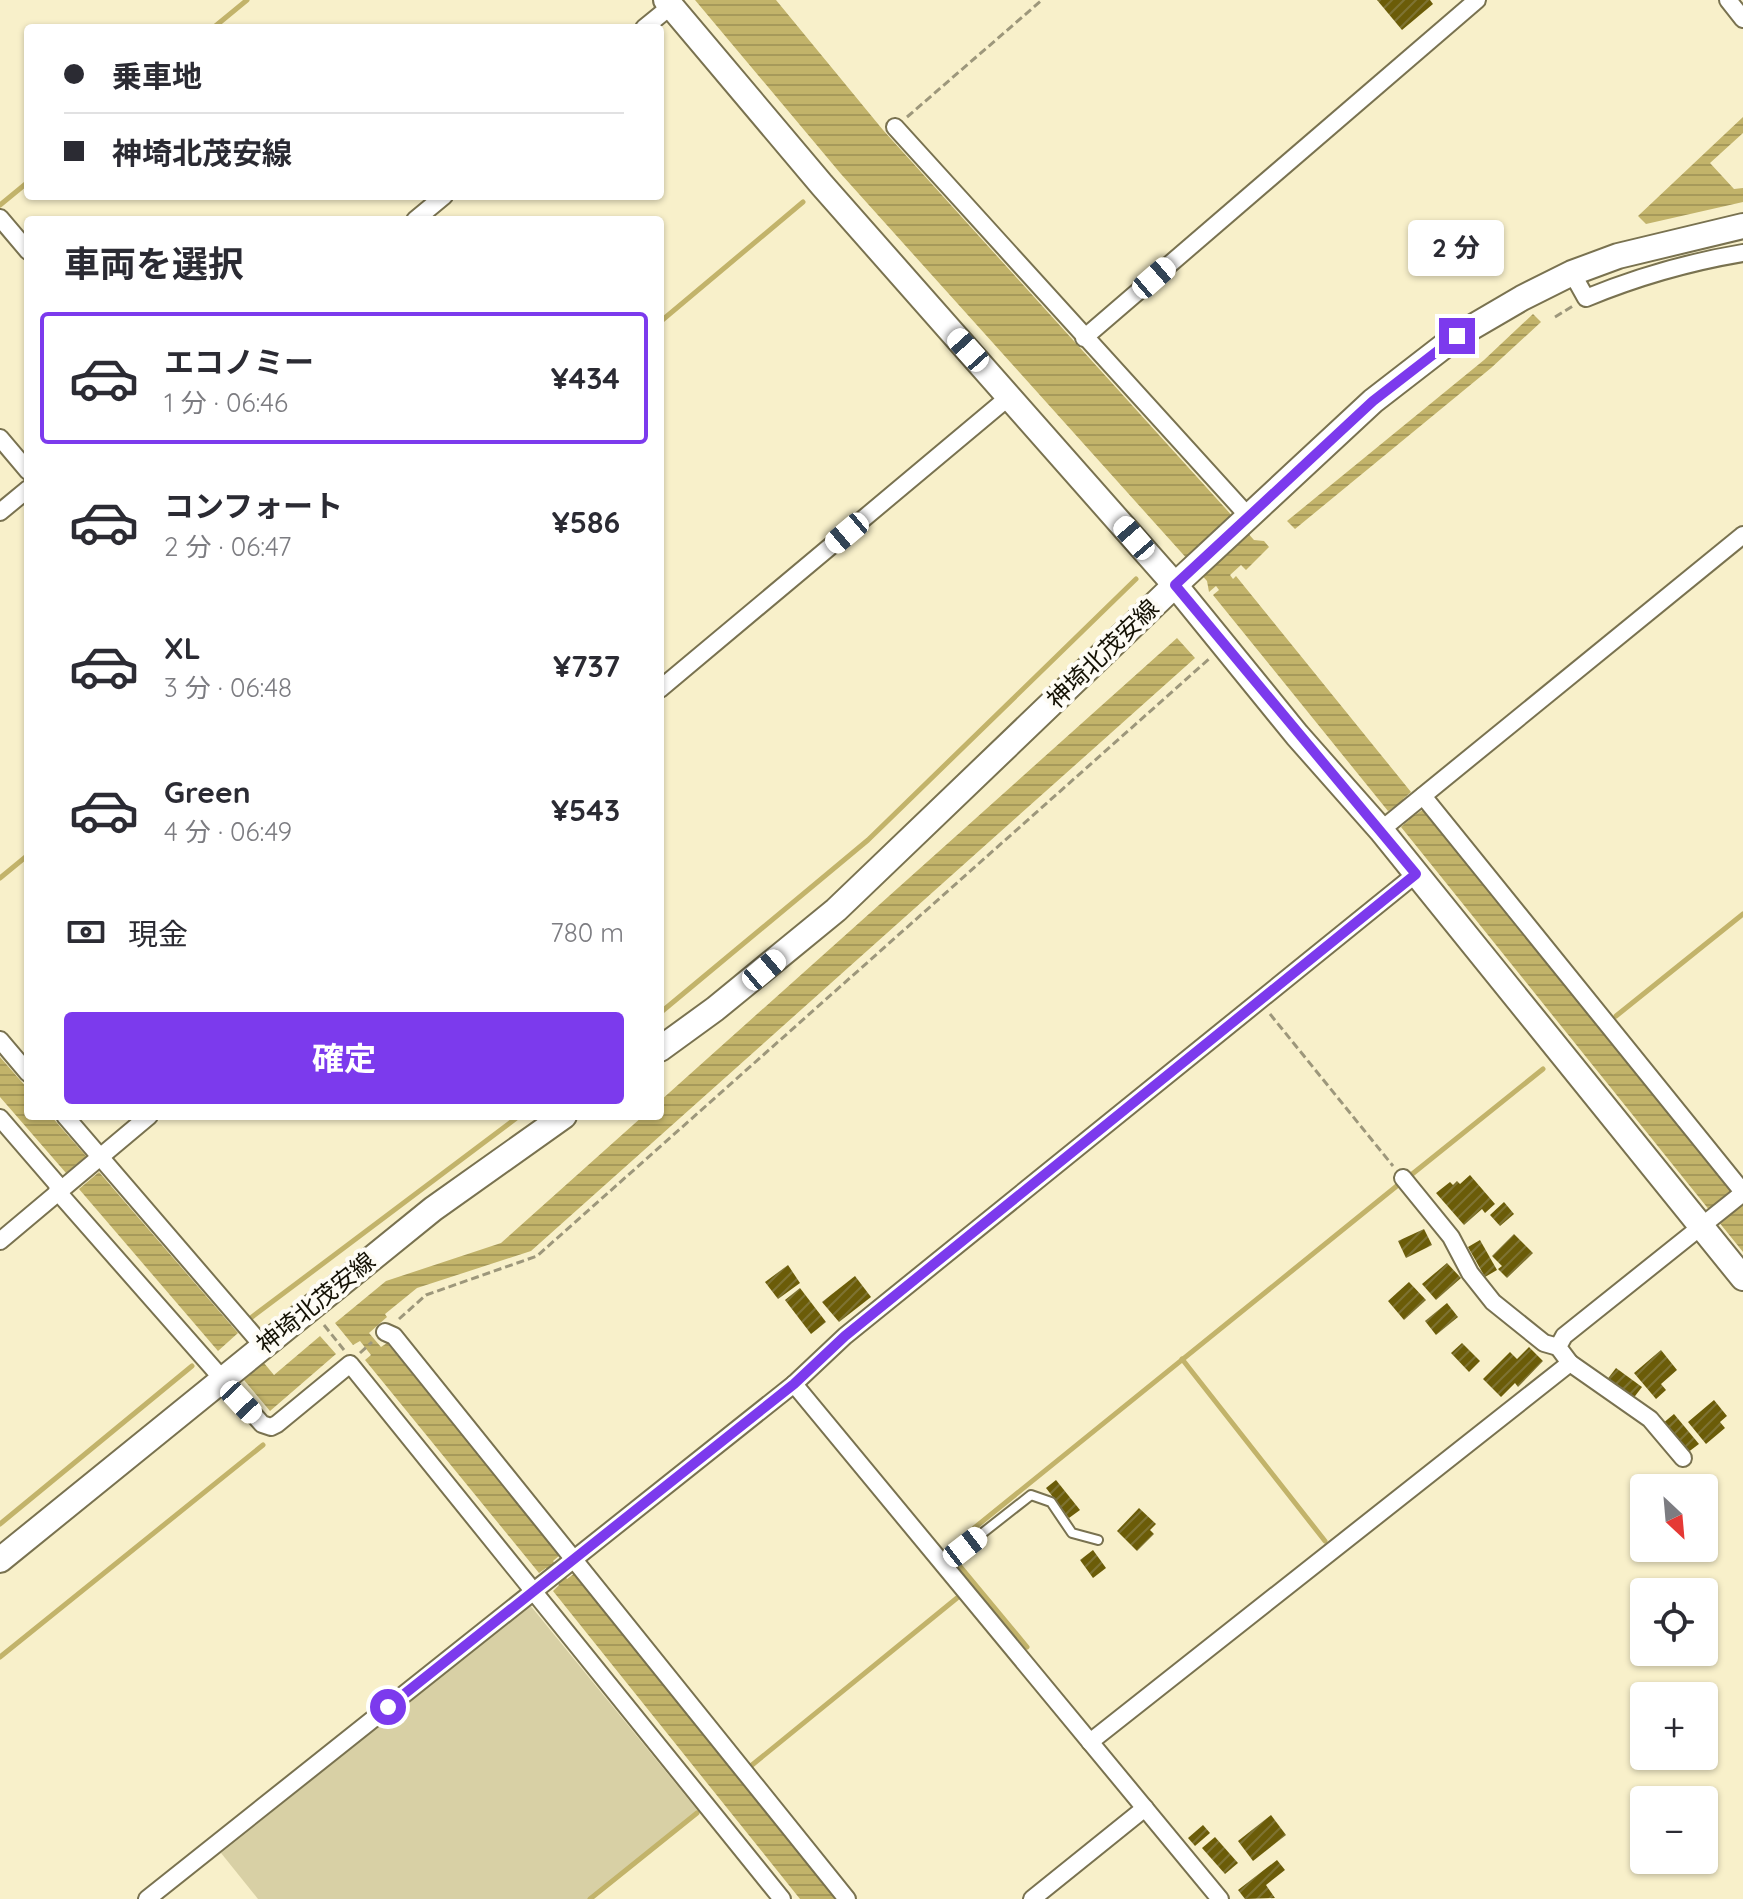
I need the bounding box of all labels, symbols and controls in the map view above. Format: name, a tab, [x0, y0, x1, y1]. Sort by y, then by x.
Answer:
text: 乗車地	[112, 57, 202, 95]
text: 神埼北茂安線	[112, 134, 292, 172]
callout: 2 分	[1409, 220, 1505, 276]
text: 2 分	[1432, 231, 1480, 264]
text: 車両を選択	[64, 241, 244, 286]
car	[1128, 253, 1180, 303]
route end	[1439, 318, 1475, 354]
car	[943, 324, 993, 376]
icon: car	[68, 342, 140, 414]
text: エコノミー	[164, 343, 314, 381]
text: ¥434	[551, 359, 620, 397]
text: 1 分 · 06:46	[164, 386, 288, 419]
icon: car	[68, 486, 140, 558]
text: コンフォート	[164, 487, 343, 525]
text: ¥586	[552, 503, 620, 541]
car	[821, 508, 873, 558]
car	[1109, 512, 1159, 564]
text: 2 分 · 06:47	[164, 530, 291, 563]
street label: 神埼北茂安線	[1040, 592, 1165, 714]
text: XL	[164, 629, 201, 667]
icon: car	[68, 630, 140, 702]
text: ¥737	[553, 647, 620, 685]
text: 3 分 · 06:48	[164, 671, 292, 704]
text: Green	[164, 773, 251, 811]
icon: car	[68, 774, 140, 846]
text: ¥543	[551, 791, 620, 829]
text: 4 分 · 06:49	[164, 815, 292, 848]
icon: cash	[64, 910, 108, 954]
text: 現金	[128, 915, 188, 953]
text: 780 m	[550, 916, 624, 949]
car	[738, 945, 790, 995]
button: 確定	[64, 1012, 624, 1104]
street label: 神埼北茂安線	[250, 1245, 381, 1359]
car	[216, 1376, 266, 1428]
north arrow	[1630, 1474, 1718, 1562]
map controls	[1630, 1474, 1718, 1874]
car	[939, 1523, 991, 1571]
button: locate	[1630, 1578, 1718, 1666]
button: +	[1630, 1682, 1718, 1770]
route start	[370, 1689, 406, 1725]
button: −	[1630, 1786, 1718, 1874]

